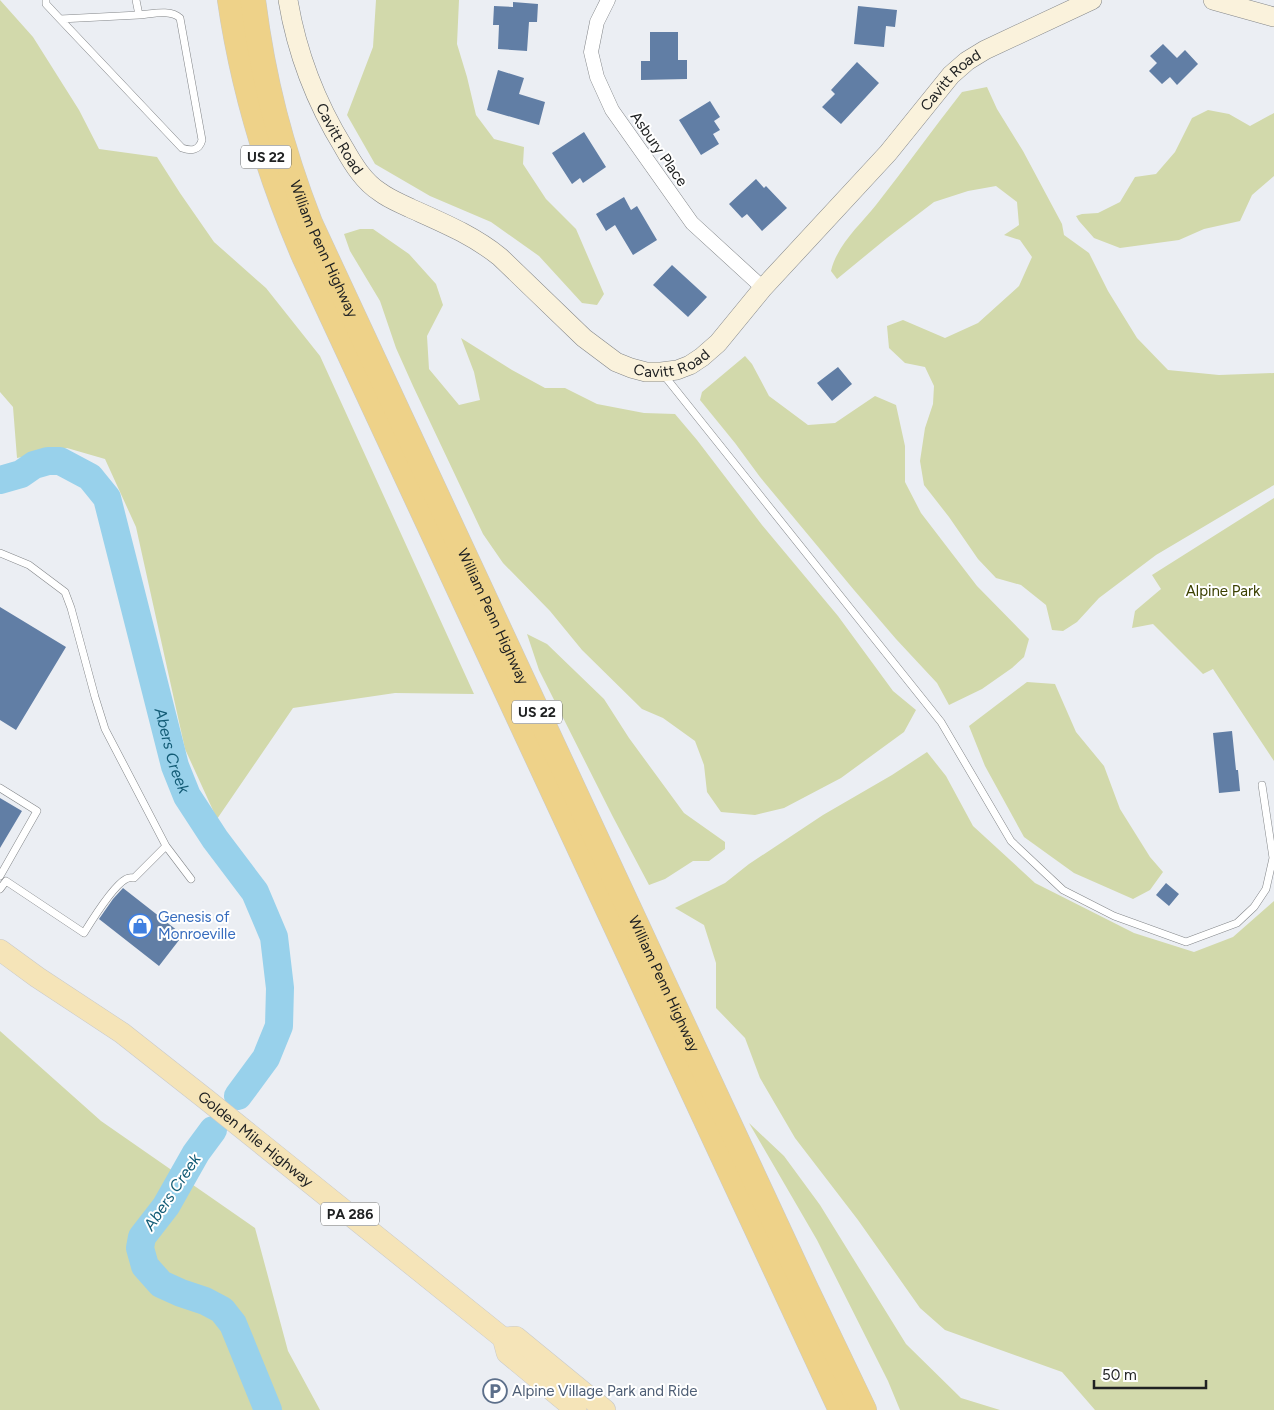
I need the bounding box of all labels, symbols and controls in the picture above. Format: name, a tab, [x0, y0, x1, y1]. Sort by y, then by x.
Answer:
street label: Cavitt Road	[917, 46, 984, 115]
street label: Cavitt Road	[312, 100, 367, 178]
street label: Asbury Place	[627, 108, 691, 190]
road number: US 22	[241, 146, 291, 168]
street label: William Penn Highway	[286, 178, 362, 321]
street label: Cavitt Road	[632, 345, 713, 381]
street label: William Penn Highway	[454, 546, 533, 688]
park label: Alpine Park	[1186, 582, 1261, 600]
road number: US 22	[512, 700, 562, 724]
water label: Abers Creek	[151, 705, 195, 797]
place label: Genesis of Monroeville	[158, 908, 236, 943]
shop icon: Genesis of Monroeville	[127, 913, 153, 939]
street label: William Penn Highway	[625, 913, 703, 1055]
street label: Golden Mile Highway	[194, 1087, 317, 1191]
water label: Abers Creek	[139, 1149, 205, 1235]
road number: PA 286	[321, 1202, 379, 1226]
scale bar	[1094, 1358, 1206, 1390]
text: 50 m	[1102, 1366, 1137, 1384]
parking icon: Alpine Village Park and Ride	[482, 1378, 508, 1404]
place label: Alpine Village Park and Ride	[512, 1382, 698, 1400]

